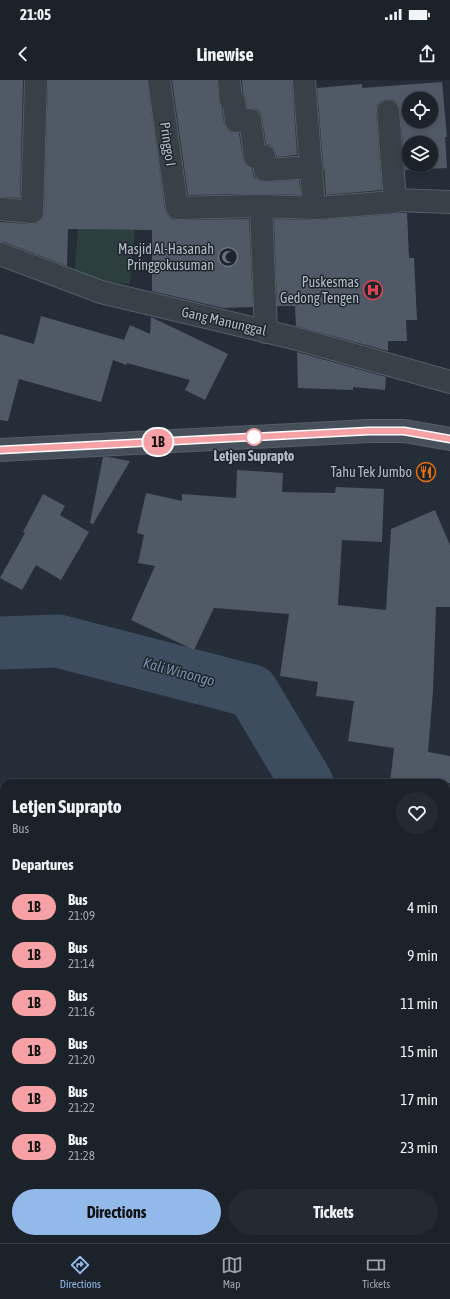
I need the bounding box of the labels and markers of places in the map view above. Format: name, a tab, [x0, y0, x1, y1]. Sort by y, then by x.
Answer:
place label: Masjid Al-Hasanah Pringgokusuman	[118, 241, 214, 273]
mosque icon: Masjid Al-Hasanah Pringgokusuman	[217, 246, 239, 268]
place label: Puskesmas Gedong Tengen	[280, 274, 359, 306]
hospital icon: Puskesmas Gedong Tengen	[362, 279, 384, 301]
marker: Letjen Suprapto	[245, 428, 263, 446]
place label: Letjen Suprapto	[214, 448, 295, 464]
restaurant icon: Tahu Tek Jumbo	[415, 461, 437, 483]
place label: Tahu Tek Jumbo	[331, 464, 412, 480]

